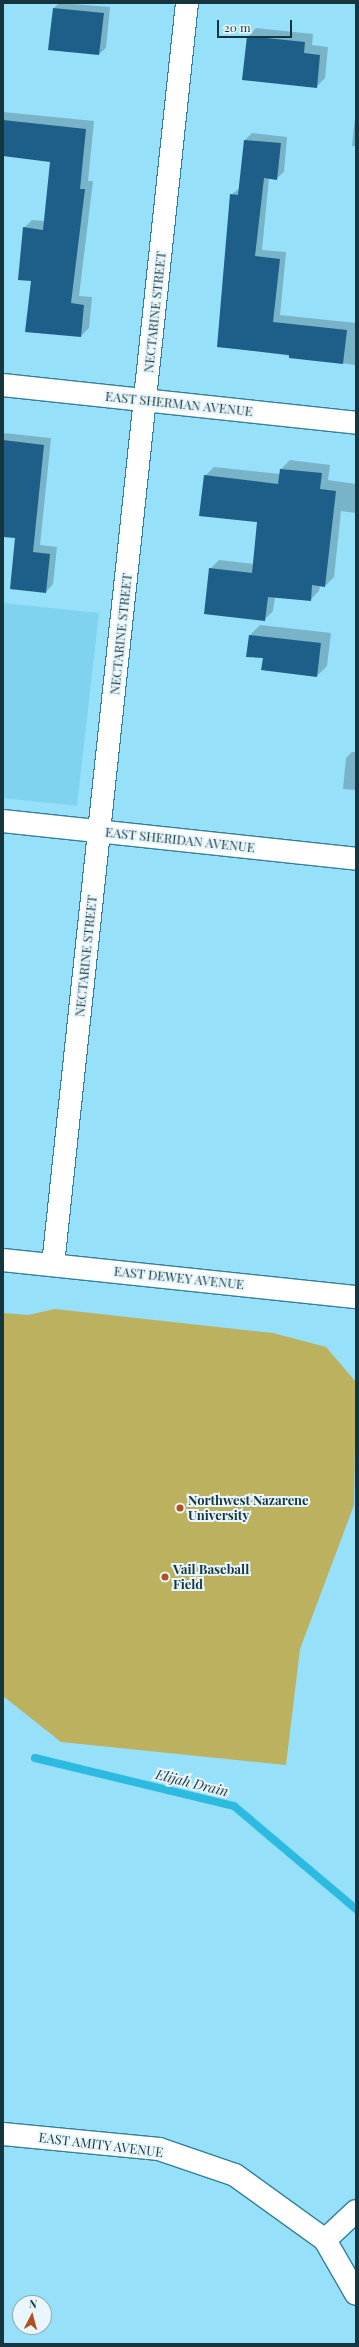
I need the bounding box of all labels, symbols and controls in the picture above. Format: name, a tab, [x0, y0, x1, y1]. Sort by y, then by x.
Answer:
scale bar	[219, 12, 294, 38]
text: 20 m	[224, 19, 251, 35]
street label: NECTARINE STREET	[141, 251, 169, 373]
street label: EAST SHERMAN AVENUE	[104, 388, 254, 420]
street label: NECTARINE STREET	[107, 573, 135, 695]
street label: EAST SHERIDAN AVENUE	[104, 824, 256, 856]
street label: NECTARINE STREET	[72, 895, 100, 1017]
street label: EAST DEWEY AVENUE	[113, 1263, 245, 1293]
place label: Northwest Nazarene University	[188, 1493, 309, 1524]
marker: Northwest Nazarene University	[175, 1503, 185, 1513]
place label: Vail Baseball Field	[173, 1562, 249, 1593]
marker: Vail Baseball Field	[160, 1572, 170, 1582]
water label: Elijah Drain	[154, 1766, 230, 1800]
street label: EAST AMITY AVENUE	[37, 2130, 165, 2160]
north arrow	[12, 2295, 52, 2335]
text: N	[28, 2296, 38, 2311]

